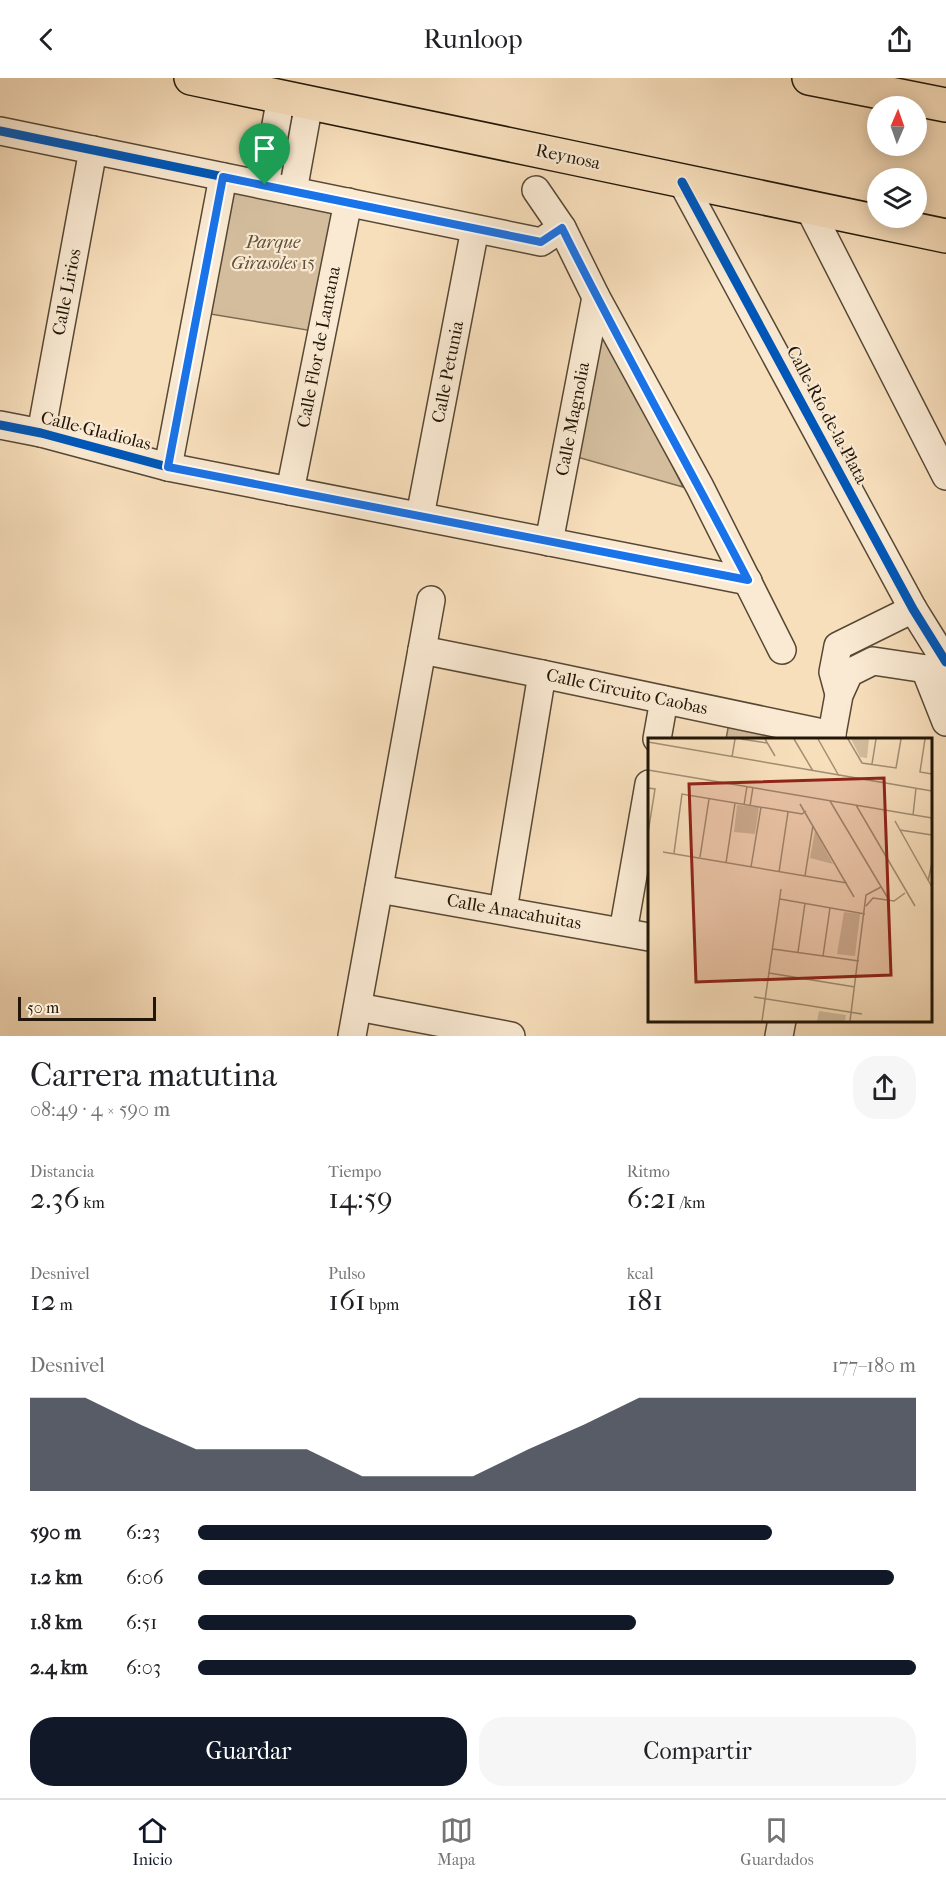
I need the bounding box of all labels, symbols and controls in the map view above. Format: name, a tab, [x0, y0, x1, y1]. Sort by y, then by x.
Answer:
icon: back	[30, 23, 63, 56]
text: Runloop	[423, 23, 523, 55]
icon: share	[883, 23, 916, 56]
north arrow	[867, 96, 927, 156]
map controls	[867, 96, 927, 228]
pin	[239, 123, 290, 185]
icon: arrive	[248, 132, 281, 165]
street label: Reynosa	[534, 140, 603, 174]
button: layers	[867, 168, 927, 228]
park label: Parque Girasoles 15	[231, 232, 315, 274]
street label: Calle Lirios	[48, 247, 86, 337]
street label: Calle Flor de Lantana	[293, 264, 345, 429]
street label: Calle Petunia	[428, 319, 468, 425]
street label: Calle Río de la Plata	[782, 343, 872, 488]
street label: Calle Magnolia	[552, 360, 594, 478]
street label: Calle Gladiolas	[39, 407, 154, 455]
street label: Calle Circuito Caobas	[544, 665, 710, 719]
inset map	[648, 738, 931, 1021]
street label: Calle Anacahuitas	[445, 890, 583, 934]
scale bar	[18, 994, 156, 1022]
text: 50 m	[27, 998, 59, 1017]
text: Carrera matutina	[30, 1056, 277, 1095]
button: share	[853, 1056, 916, 1119]
text: 08:49 · 4 × 590 m	[30, 1098, 170, 1121]
text: Distancia	[30, 1162, 94, 1181]
text: Tiempo	[328, 1162, 381, 1181]
text: Ritmo	[627, 1162, 670, 1181]
text: 2.36	[30, 1181, 80, 1216]
text: 14:59	[328, 1181, 393, 1216]
text: 6:21	[627, 1181, 676, 1216]
text: km	[80, 1193, 105, 1212]
text: /km	[676, 1193, 705, 1212]
text: Desnivel	[30, 1264, 90, 1283]
text: Pulso	[328, 1264, 365, 1283]
text: kcal	[627, 1264, 654, 1283]
text: 12	[30, 1283, 56, 1318]
text: 161	[328, 1283, 366, 1318]
text: 181	[627, 1283, 663, 1318]
text: m	[56, 1295, 73, 1314]
text: bpm	[366, 1295, 399, 1314]
text: Desnivel	[30, 1354, 105, 1377]
text: 177–180 m	[832, 1354, 916, 1377]
text: 590 m	[30, 1521, 81, 1544]
text: 6:23	[126, 1521, 160, 1544]
text: 1.2 km	[30, 1566, 83, 1589]
text: 6:06	[126, 1566, 164, 1589]
text: 1.8 km	[30, 1611, 82, 1634]
text: 6:51	[126, 1611, 157, 1634]
text: 2.4 km	[30, 1656, 88, 1679]
text: 6:03	[126, 1656, 161, 1679]
button: Guardar	[30, 1717, 467, 1786]
button: Compartir	[479, 1717, 916, 1786]
tab: Inicio	[132, 1814, 172, 1869]
tab: Mapa	[437, 1814, 475, 1869]
tab: Guardados	[740, 1814, 814, 1869]

